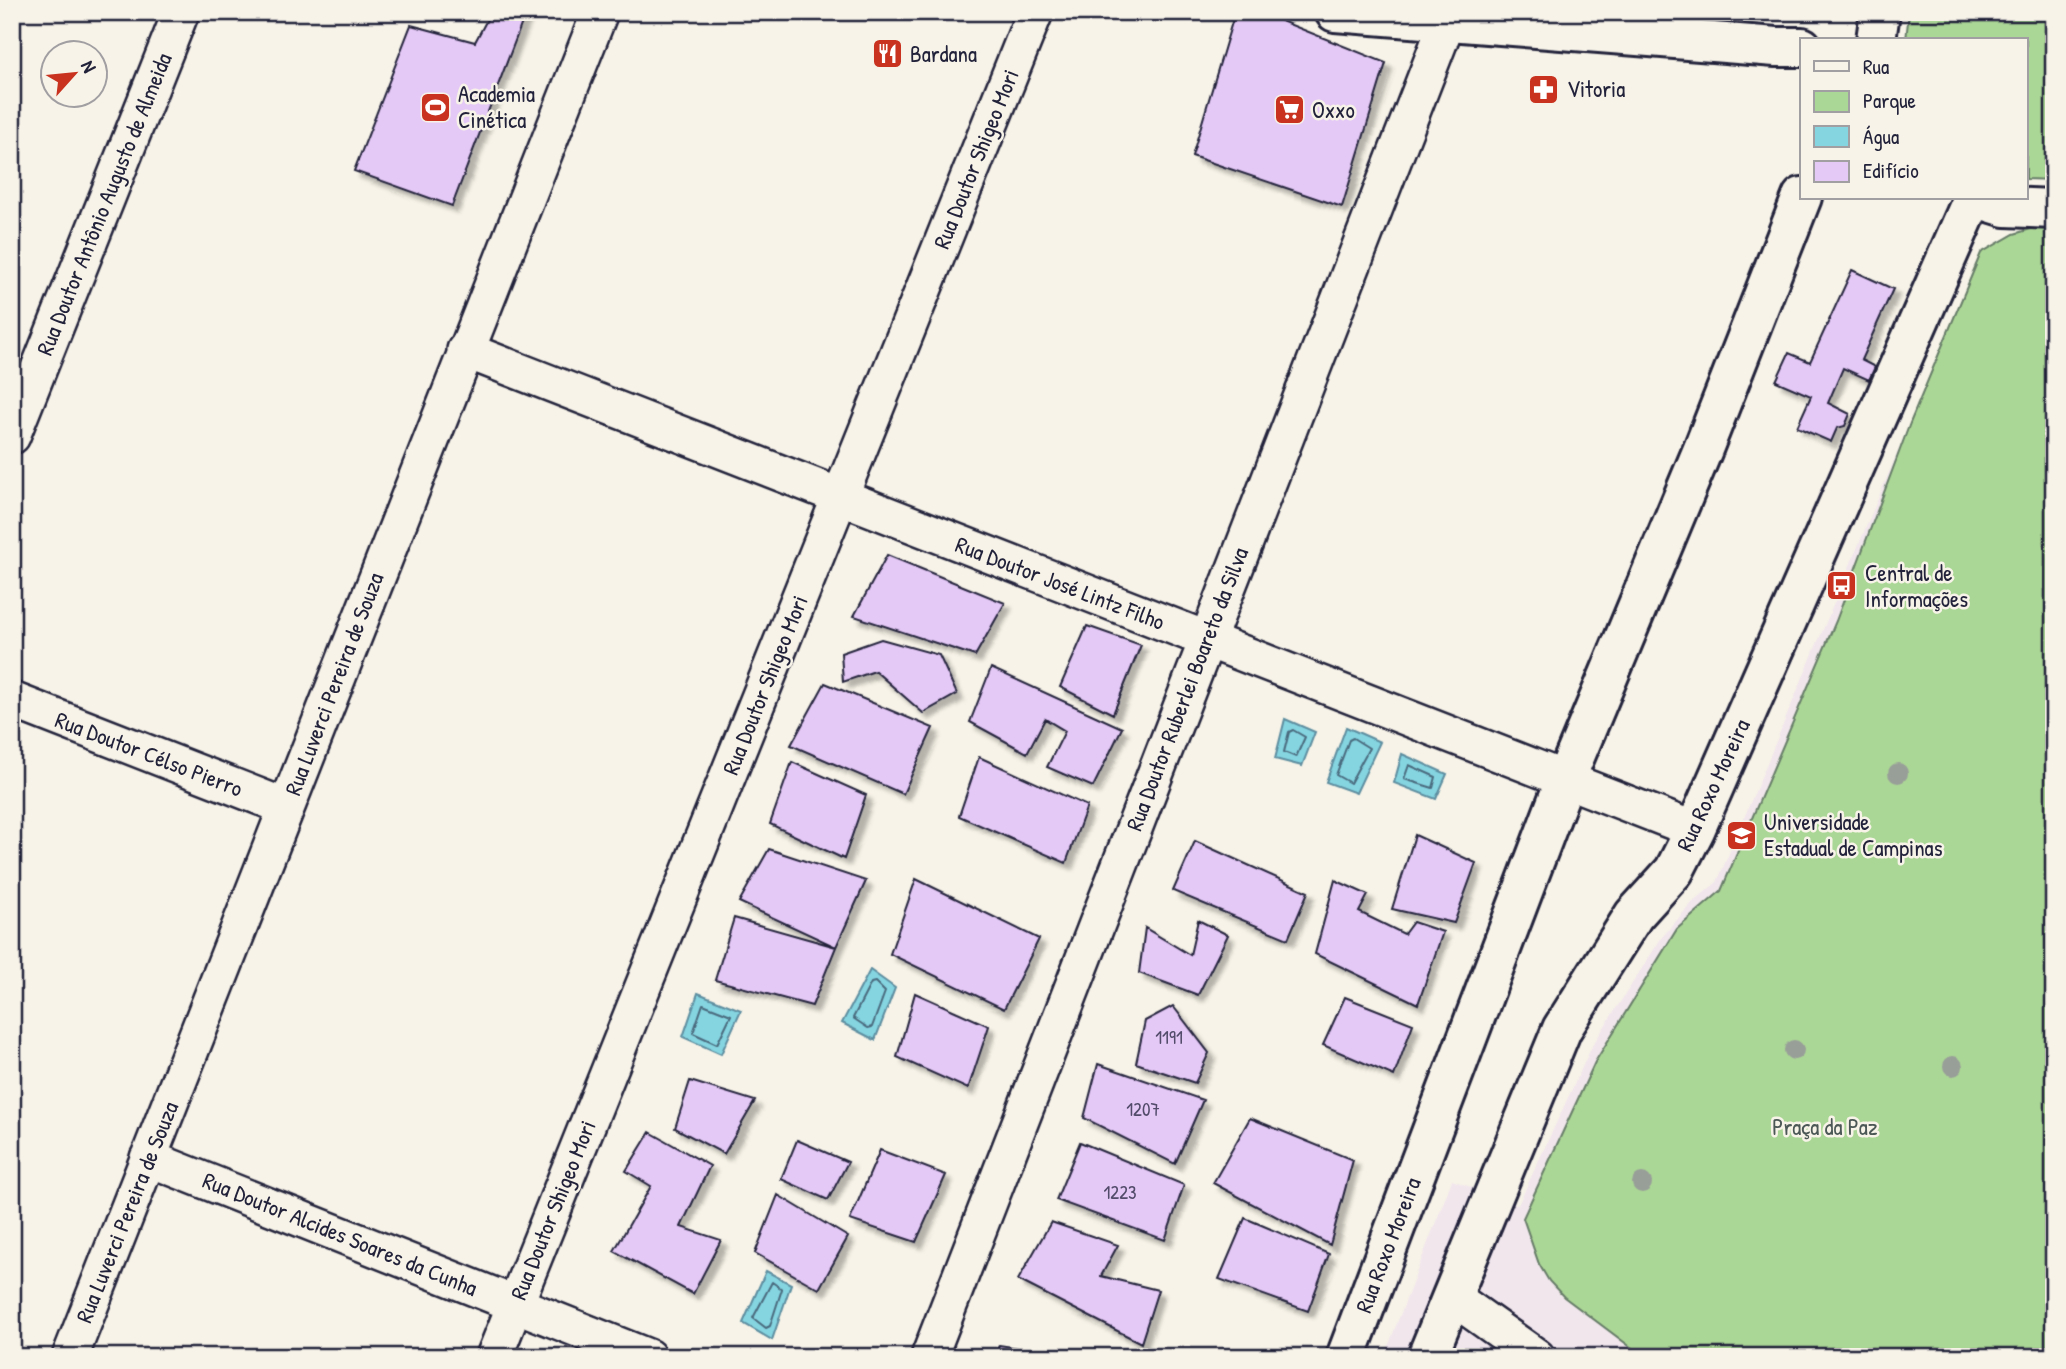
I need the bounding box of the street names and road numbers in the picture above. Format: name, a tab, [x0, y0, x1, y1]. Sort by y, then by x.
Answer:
street label: Rua Doutor Antônio Augusto de Almeida	[29, 48, 178, 360]
street label: Rua Doutor Shigeo Mori	[925, 64, 1026, 253]
street label: Rua Doutor José Lintz Filho	[951, 528, 1169, 637]
street label: Rua Doutor Ruberlei Boareto da Silva	[1118, 543, 1255, 835]
street label: Rua Luverci Pereira de Souza	[277, 568, 390, 800]
street label: Rua Doutor Shigeo Mori	[714, 590, 815, 779]
street label: Rua Doutor Célso Pierro	[51, 704, 247, 804]
street label: Rua Roxo Moreira	[1668, 714, 1757, 856]
street label: Rua Luverci Pereira de Souza	[68, 1097, 185, 1327]
street label: Rua Doutor Shigeo Mori	[502, 1115, 603, 1304]
street label: Rua Doutor Alcides Soares da Cunha	[198, 1164, 482, 1303]
street label: Rua Roxo Moreira	[1348, 1173, 1428, 1317]

